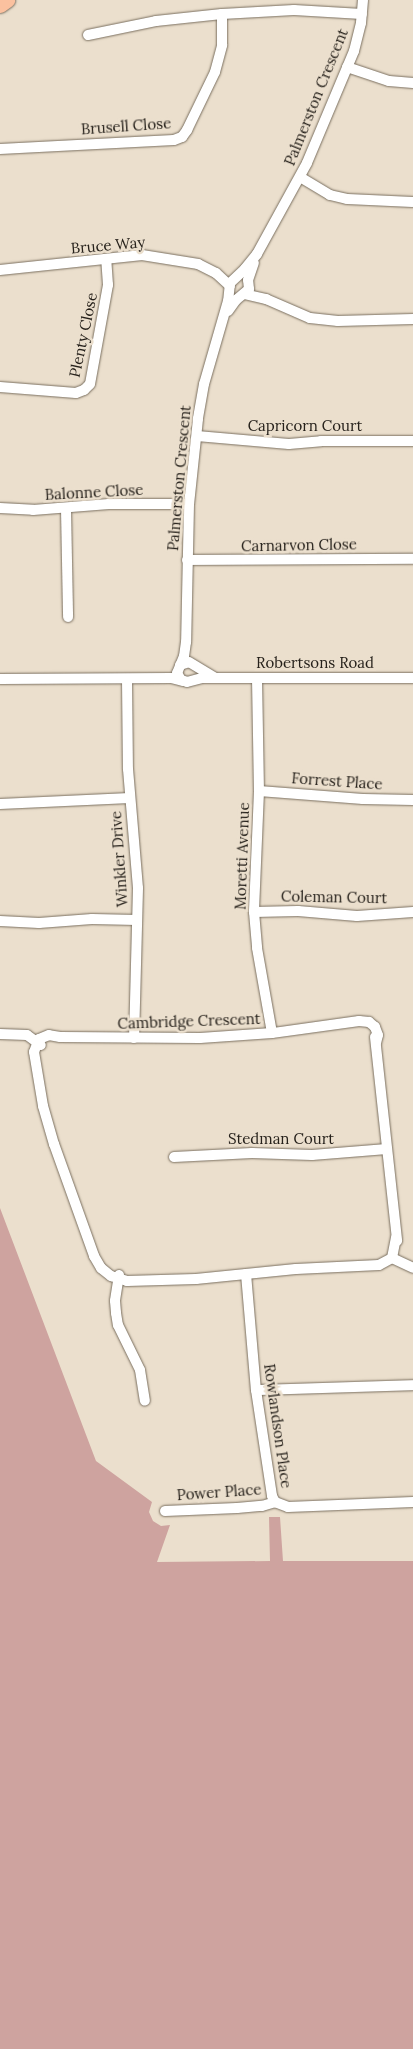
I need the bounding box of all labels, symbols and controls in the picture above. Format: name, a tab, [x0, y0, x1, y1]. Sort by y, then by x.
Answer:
street label: Palmerston Crescent	[280, 26, 352, 168]
street label: Brusell Close	[80, 114, 172, 138]
street label: Bruce Way	[70, 233, 146, 257]
street label: Plenty Close	[65, 291, 101, 379]
street label: Palmerston Crescent	[164, 404, 194, 552]
street label: Capricorn Court	[248, 417, 362, 435]
street label: Balonne Close	[44, 480, 144, 504]
street label: Carnarvon Close	[241, 535, 357, 555]
street label: Robertsons Road	[256, 654, 374, 672]
street label: Forrest Place	[291, 769, 383, 793]
street label: Moretti Avenue	[231, 802, 253, 910]
street label: Winkler Drive	[107, 810, 131, 908]
street label: Coleman Court	[281, 887, 387, 907]
street label: Cambridge Crescent	[117, 1010, 261, 1032]
street label: Stedman Court	[228, 1130, 334, 1148]
street label: Rowlandson Place	[260, 1363, 296, 1489]
street label: Power Place	[176, 1480, 262, 1504]

